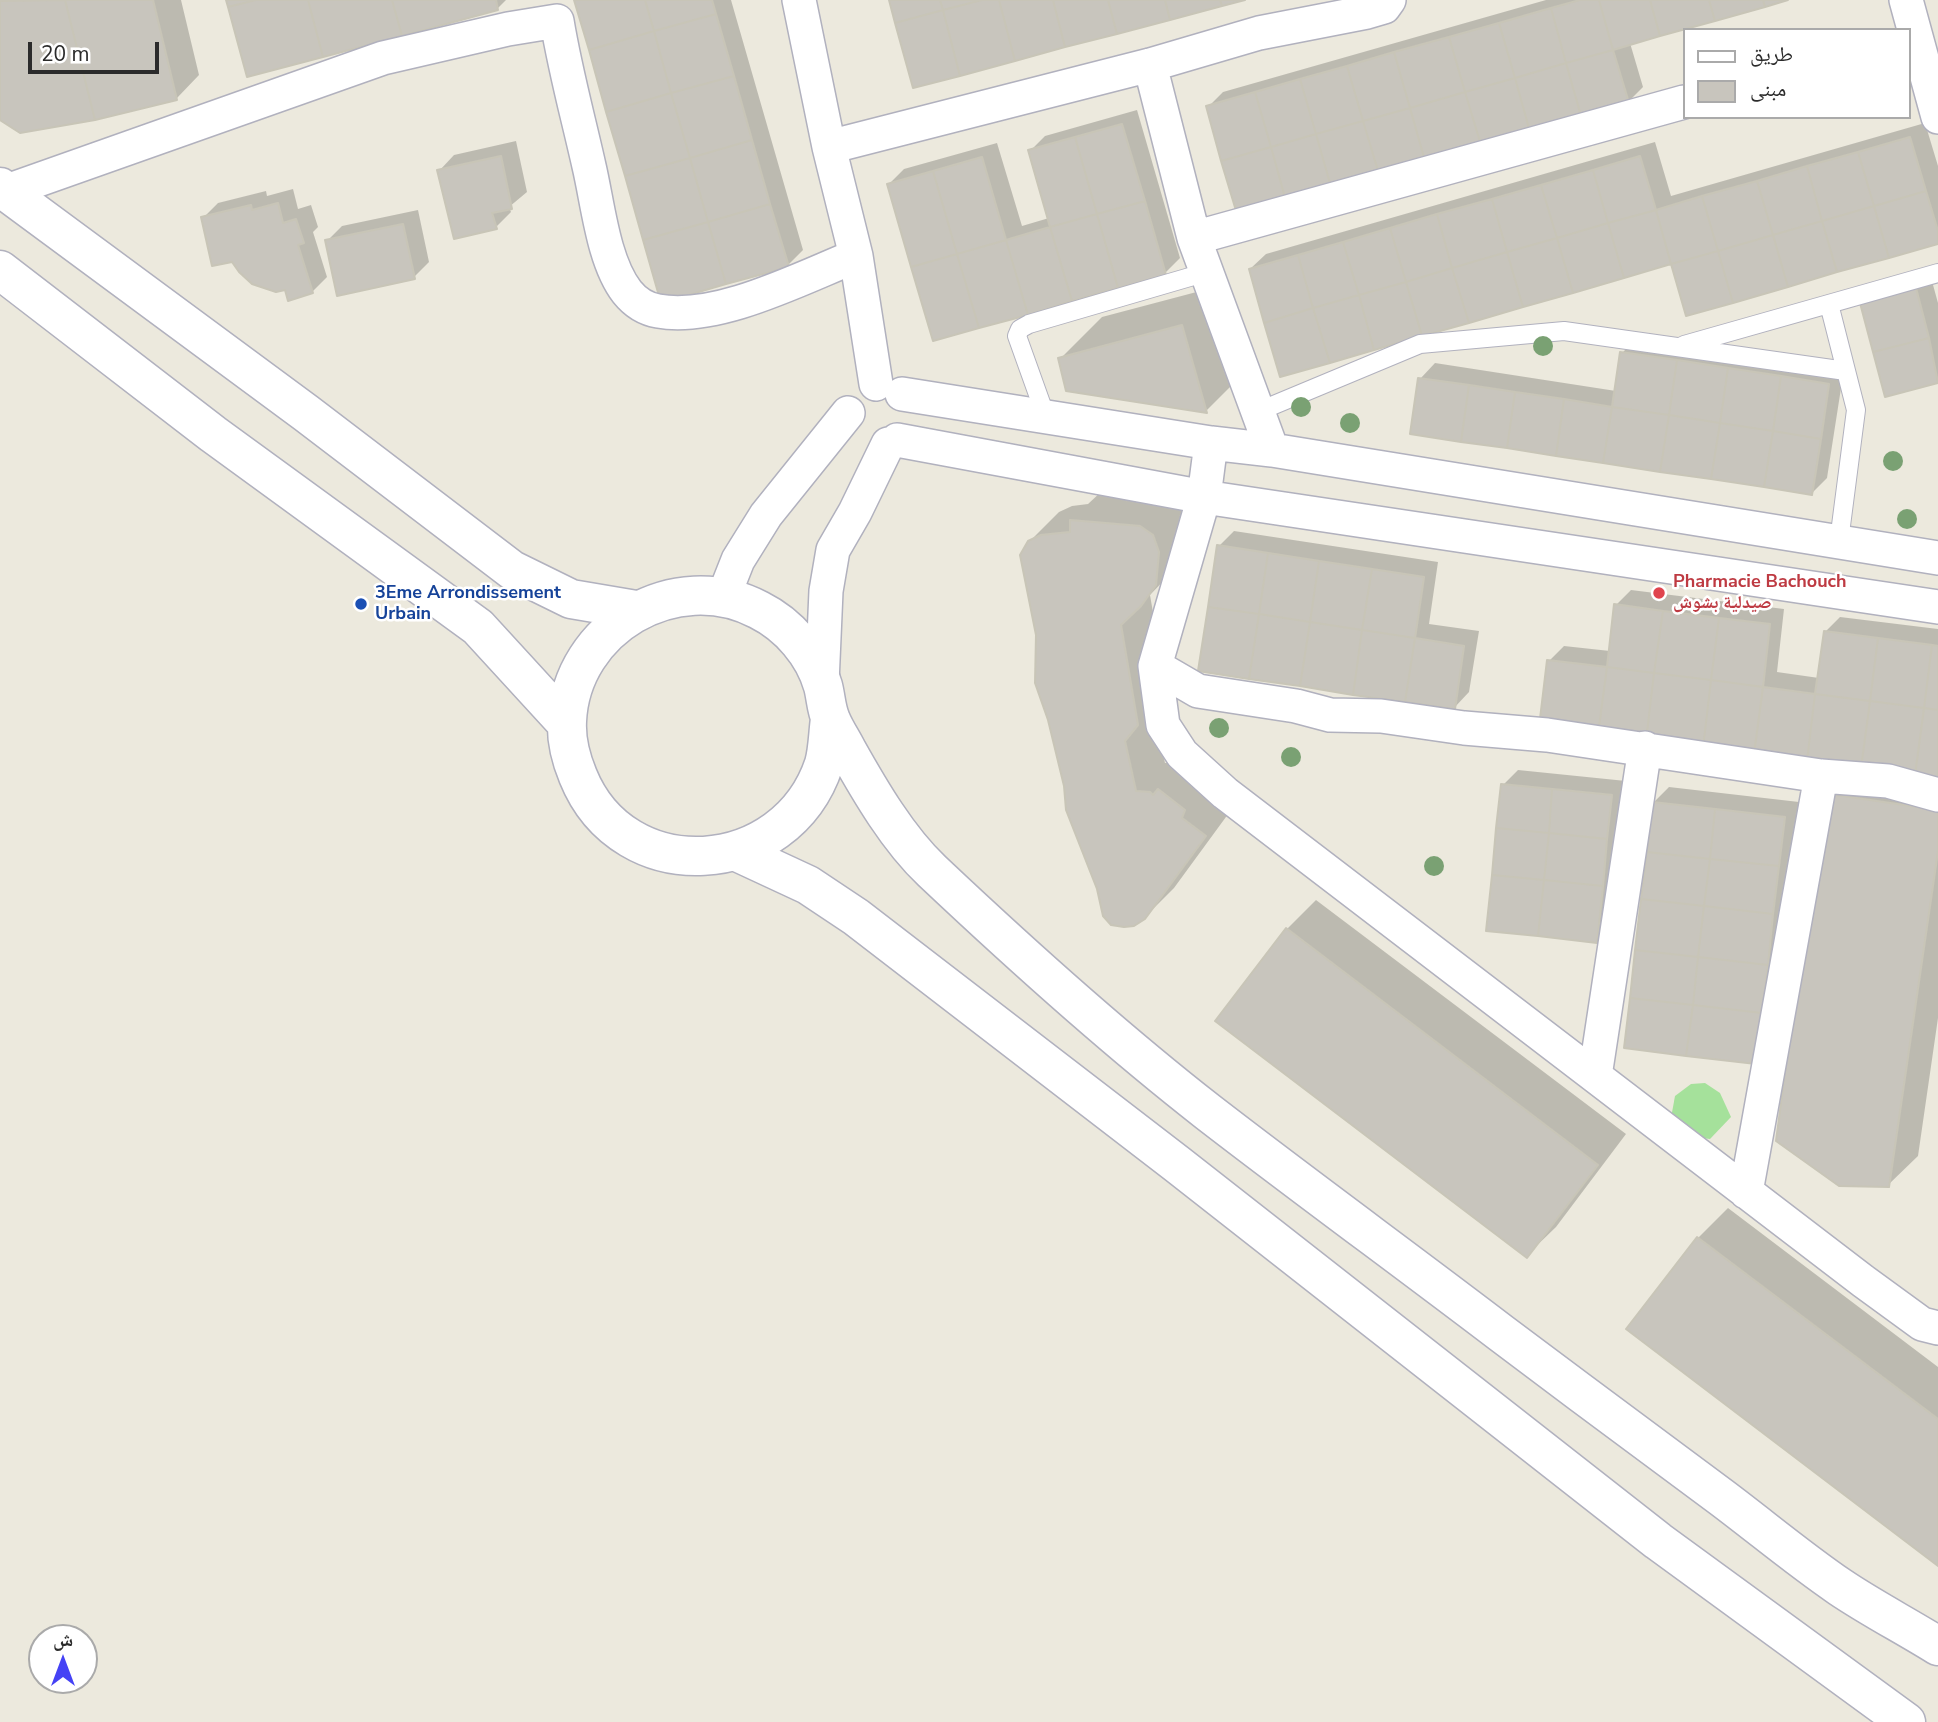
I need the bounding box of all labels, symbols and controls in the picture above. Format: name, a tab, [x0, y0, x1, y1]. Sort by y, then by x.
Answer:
scale bar	[32, 28, 163, 72]
legend	[1682, 28, 1910, 119]
text: 20 m	[41, 40, 90, 68]
text: طريق	[1750, 40, 1793, 68]
text: مبنى	[1750, 75, 1786, 103]
place label: Pharmacie Bachouch صيدلية بشوش	[1673, 572, 1847, 614]
place label: 3Eme Arrondissement Urbain	[375, 583, 561, 626]
marker: Pharmacie Bachouch صيدلية بشوش	[1651, 585, 1667, 601]
marker: 3Eme Arrondissement Urbain	[353, 596, 369, 612]
north arrow	[28, 1624, 98, 1694]
text: ش	[53, 1627, 73, 1653]

